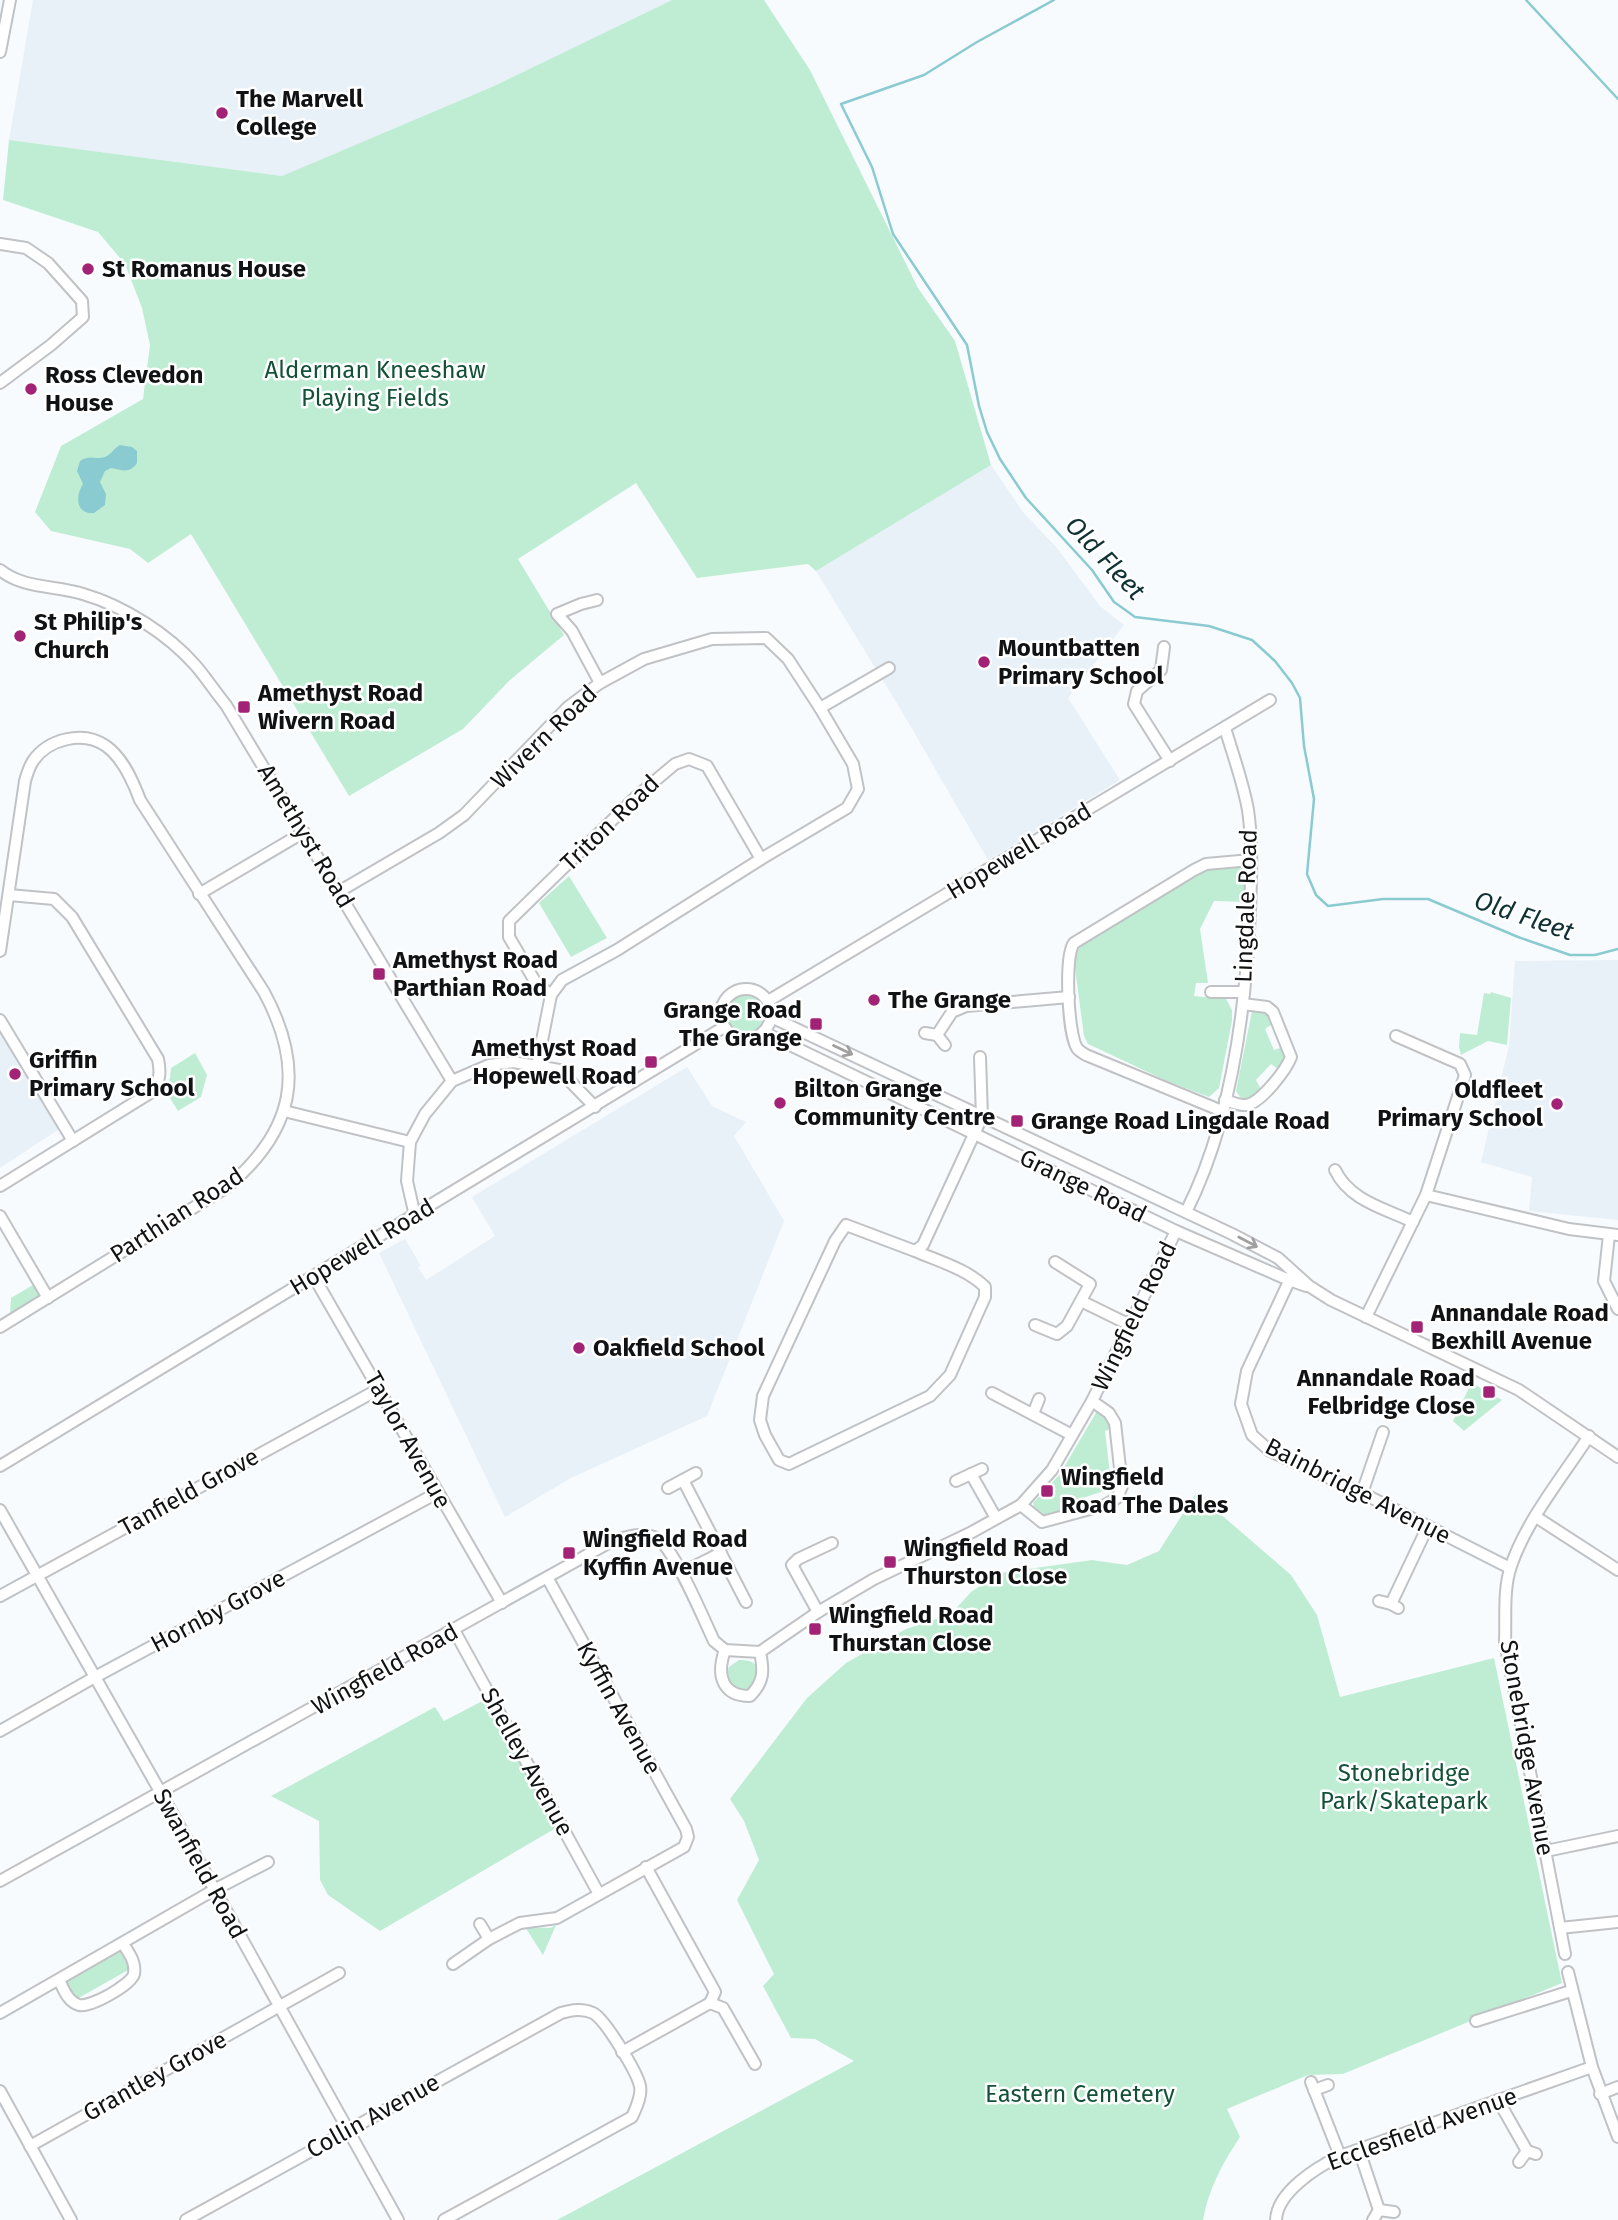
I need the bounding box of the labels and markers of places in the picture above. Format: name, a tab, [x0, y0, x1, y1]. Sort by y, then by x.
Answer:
place label: The Marvell College	[236, 85, 364, 141]
marker: The Marvell College	[214, 105, 230, 121]
place label: St Romanus House	[102, 255, 306, 283]
marker: St Romanus House	[80, 261, 96, 277]
place label: Ross Clevedon House	[45, 361, 203, 417]
marker: Ross Clevedon House	[23, 381, 39, 397]
place label: St Philip's Church	[34, 608, 143, 664]
marker: St Philip's Church	[12, 628, 28, 644]
place label: Mountbatten Primary School	[998, 634, 1165, 690]
marker: Mountbatten Primary School	[976, 654, 992, 670]
place label: Amethyst Road Wivern Road	[257, 679, 423, 735]
marker: Amethyst Road Wivern Road	[236, 699, 252, 715]
place label: Amethyst Road Parthian Road	[392, 946, 558, 1002]
marker: Amethyst Road Parthian Road	[371, 966, 387, 982]
place label: The Grange	[888, 986, 1011, 1014]
marker: The Grange	[866, 992, 882, 1008]
place label: Grange Road The Grange	[663, 996, 802, 1052]
marker: Grange Road The Grange	[808, 1016, 824, 1032]
place label: Amethyst Road Hopewell Road	[471, 1034, 637, 1090]
place label: Griffin Primary School	[29, 1046, 196, 1102]
marker: Amethyst Road Hopewell Road	[643, 1054, 659, 1070]
marker: Griffin Primary School	[7, 1066, 23, 1082]
place label: Bilton Grange Community Centre	[794, 1075, 995, 1131]
place label: Oldfleet Primary School	[1377, 1076, 1544, 1132]
marker: Bilton Grange Community Centre	[772, 1095, 788, 1111]
marker: Oldfleet Primary School	[1549, 1096, 1565, 1112]
place label: Grange Road Lingdale Road	[1031, 1107, 1330, 1135]
marker: Grange Road Lingdale Road	[1009, 1113, 1025, 1129]
place label: Annandale Road Bexhill Avenue	[1430, 1299, 1609, 1355]
marker: Annandale Road Bexhill Avenue	[1409, 1319, 1425, 1335]
place label: Oakfield School	[593, 1334, 766, 1362]
marker: Oakfield School	[571, 1340, 587, 1356]
place label: Annandale Road Felbridge Close	[1296, 1364, 1475, 1420]
marker: Annandale Road Felbridge Close	[1481, 1384, 1497, 1400]
place label: Wingfield Road The Dales	[1061, 1463, 1229, 1519]
marker: Wingfield Road The Dales	[1039, 1483, 1055, 1499]
place label: Wingfield Road Kyffin Avenue	[583, 1525, 748, 1581]
place label: Wingfield Road Thurston Close	[904, 1534, 1069, 1590]
marker: Wingfield Road Kyffin Avenue	[561, 1545, 577, 1561]
marker: Wingfield Road Thurston Close	[882, 1554, 898, 1570]
place label: Wingfield Road Thurstan Close	[829, 1601, 994, 1657]
marker: Wingfield Road Thurstan Close	[807, 1621, 823, 1637]

